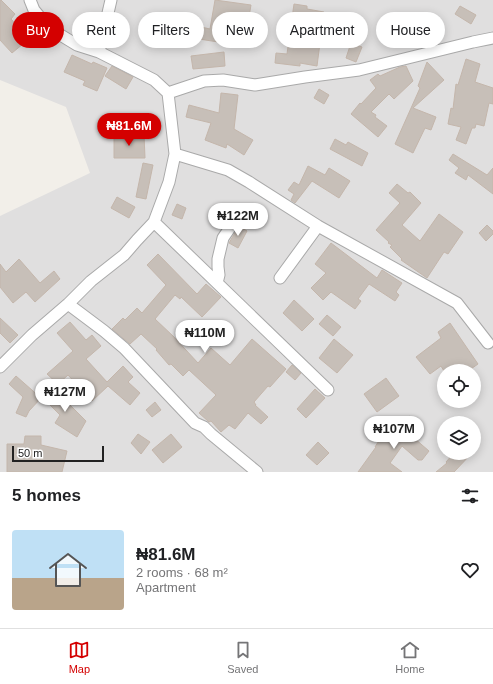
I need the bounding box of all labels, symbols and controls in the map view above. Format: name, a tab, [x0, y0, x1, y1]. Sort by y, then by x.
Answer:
chip: Buy	[12, 12, 64, 48]
chip: Rent	[72, 12, 130, 48]
chip: Filters	[138, 12, 204, 48]
chip: New	[212, 12, 268, 48]
chip: Apartment	[276, 12, 368, 48]
chip: House	[376, 12, 445, 48]
pin: ₦81.6M	[96, 113, 162, 147]
text: ₦81.6M	[106, 118, 152, 133]
pin: ₦122M	[210, 203, 266, 237]
text: ₦122M	[217, 208, 259, 223]
pin: ₦110M	[177, 320, 233, 354]
text: ₦110M	[184, 325, 226, 340]
map controls	[437, 364, 481, 460]
button: locate	[437, 364, 481, 408]
pin: ₦127M	[37, 379, 93, 413]
text: ₦127M	[44, 384, 86, 399]
pin: ₦107M	[366, 416, 422, 450]
button: layers	[437, 416, 481, 460]
text: ₦107M	[373, 421, 415, 436]
scale bar	[12, 444, 104, 463]
text: 50 m	[18, 447, 42, 459]
icon: filters	[459, 485, 481, 507]
text: 5 homes	[12, 486, 81, 505]
text: ₦81.6M	[136, 545, 196, 564]
icon: home	[44, 546, 92, 594]
icon: heart	[459, 559, 481, 581]
text: 2 rooms · 68 m²	[136, 565, 228, 580]
text: Apartment	[136, 580, 196, 595]
tab: Map	[68, 639, 90, 675]
tab: Saved	[227, 639, 258, 675]
tab: Home	[395, 639, 425, 675]

